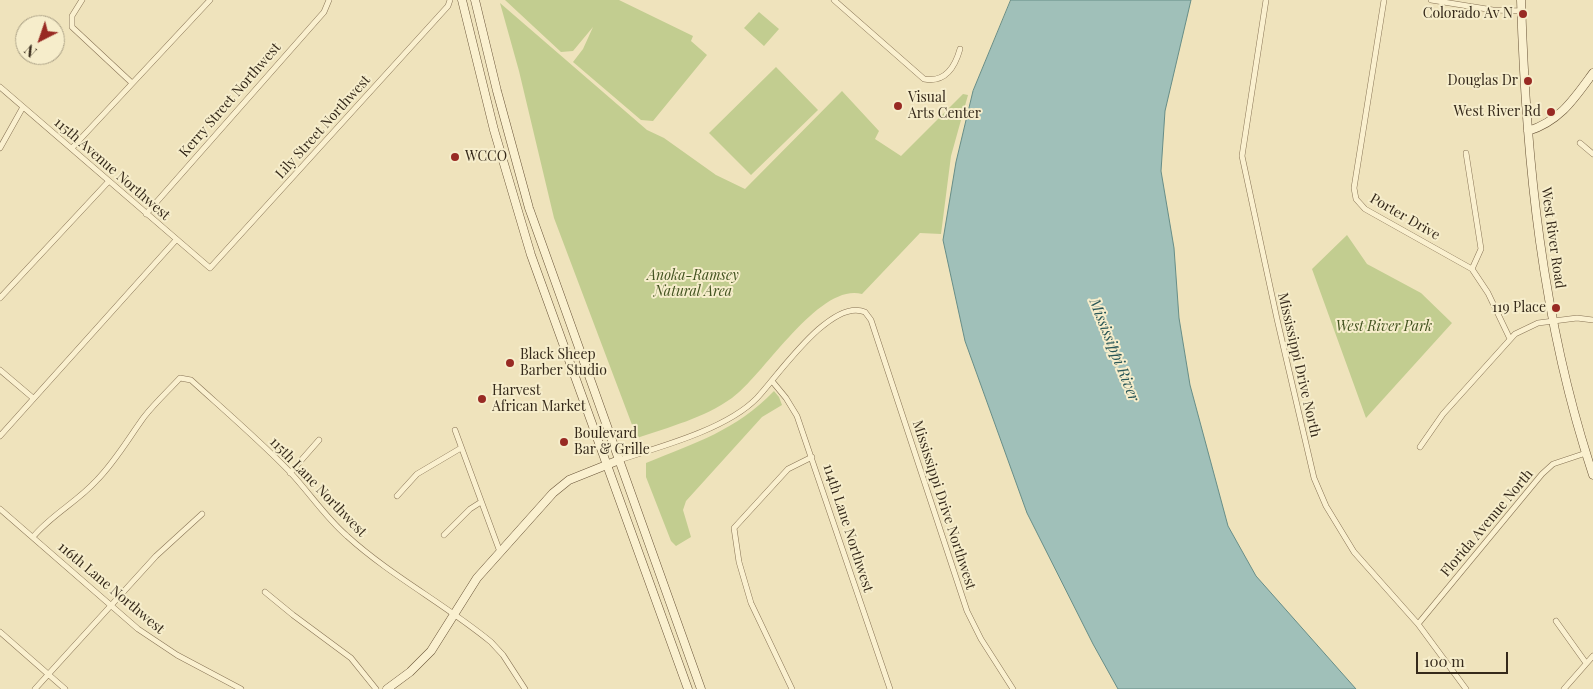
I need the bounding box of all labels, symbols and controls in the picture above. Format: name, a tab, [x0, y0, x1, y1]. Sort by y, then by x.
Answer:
place label: Colorado Av N	[1423, 6, 1513, 22]
marker: Colorado Av N	[1517, 8, 1529, 20]
north arrow	[15, 15, 65, 65]
street label: Kerry Street Northwest	[176, 39, 284, 161]
text: N	[20, 40, 41, 61]
street label: Lily Street Northwest	[272, 72, 374, 182]
place label: Douglas Dr	[1448, 73, 1518, 89]
marker: Douglas Dr	[1522, 75, 1534, 87]
place label: Visual Arts Center	[908, 90, 981, 122]
marker: Visual Arts Center	[892, 100, 904, 112]
place label: West River Rd	[1454, 104, 1541, 120]
marker: West River Rd	[1545, 106, 1557, 118]
street label: 115th Avenue Northwest	[51, 114, 173, 224]
place label: WCCO	[465, 149, 507, 165]
marker: WCCO	[449, 151, 461, 163]
street label: West River Road	[1538, 186, 1568, 290]
street label: Porter Drive	[1367, 190, 1443, 244]
park label: Anoka-Ramsey Natural Area	[647, 268, 739, 300]
street label: Mississippi Drive North	[1274, 291, 1324, 439]
water label: Mississippi River	[1085, 296, 1143, 404]
place label: 119 Place	[1492, 300, 1546, 316]
marker: 119 Place	[1550, 302, 1562, 314]
park label: West River Park	[1336, 319, 1432, 335]
place label: Black Sheep Barber Studio	[520, 347, 607, 380]
marker: Black Sheep Barber Studio	[504, 357, 516, 369]
place label: Harvest African Market	[492, 383, 586, 416]
marker: Harvest African Market	[476, 393, 488, 405]
street label: Mississippi Drive Northwest	[909, 418, 979, 592]
place label: Boulevard Bar & Grille	[574, 426, 650, 458]
street label: 115th Lane Northwest	[266, 434, 370, 540]
marker: Boulevard Bar & Grille	[558, 436, 570, 448]
street label: 114th Lane Northwest	[819, 462, 877, 594]
street label: Florida Avenue North	[1437, 466, 1537, 580]
street label: 116th Lane Northwest	[54, 539, 168, 637]
scale bar	[1418, 642, 1510, 674]
text: 100 m	[1424, 651, 1465, 671]

